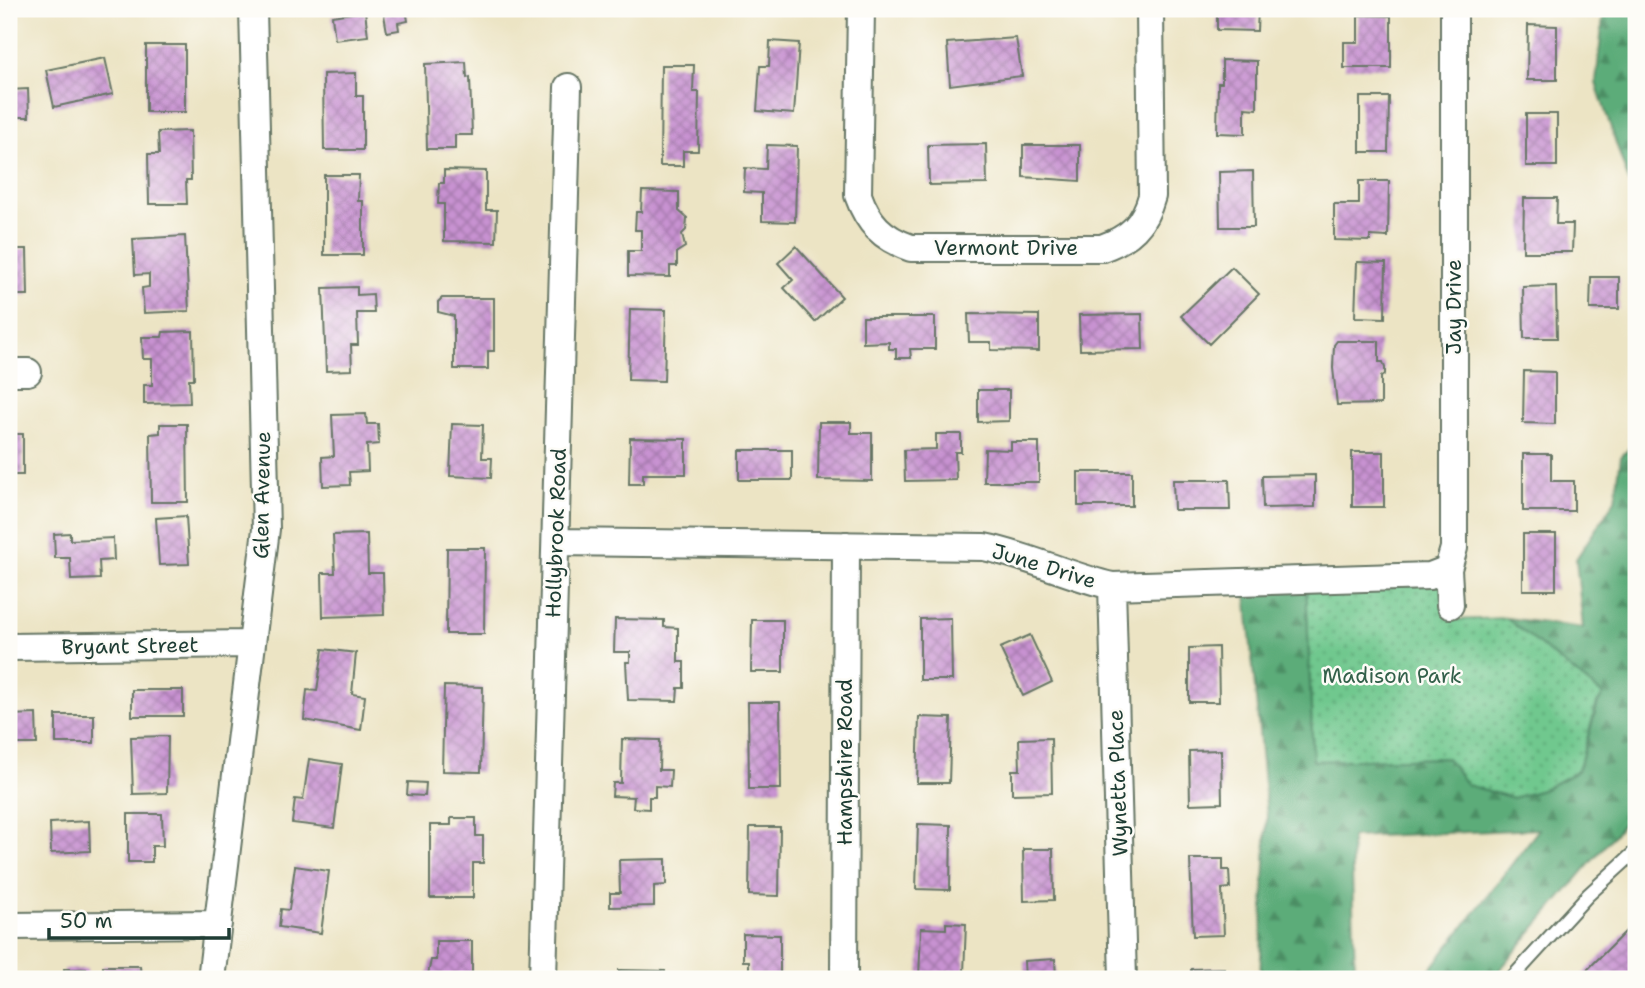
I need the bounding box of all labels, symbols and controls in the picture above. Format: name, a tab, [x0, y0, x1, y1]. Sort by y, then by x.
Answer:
street label: Vermont Drive	[934, 234, 1078, 262]
street label: Jay Drive	[1440, 259, 1468, 355]
street label: Glen Avenue	[247, 431, 277, 559]
street label: Hollybrook Road	[539, 447, 573, 619]
street label: June Drive	[988, 537, 1100, 595]
street label: Bryant Street	[61, 631, 199, 661]
park label: Madison Park	[1322, 662, 1462, 690]
street label: Hampshire Road	[831, 679, 859, 845]
street label: Wynetta Place	[1101, 709, 1135, 857]
scale bar	[49, 897, 229, 941]
text: 50 m	[60, 907, 113, 935]

